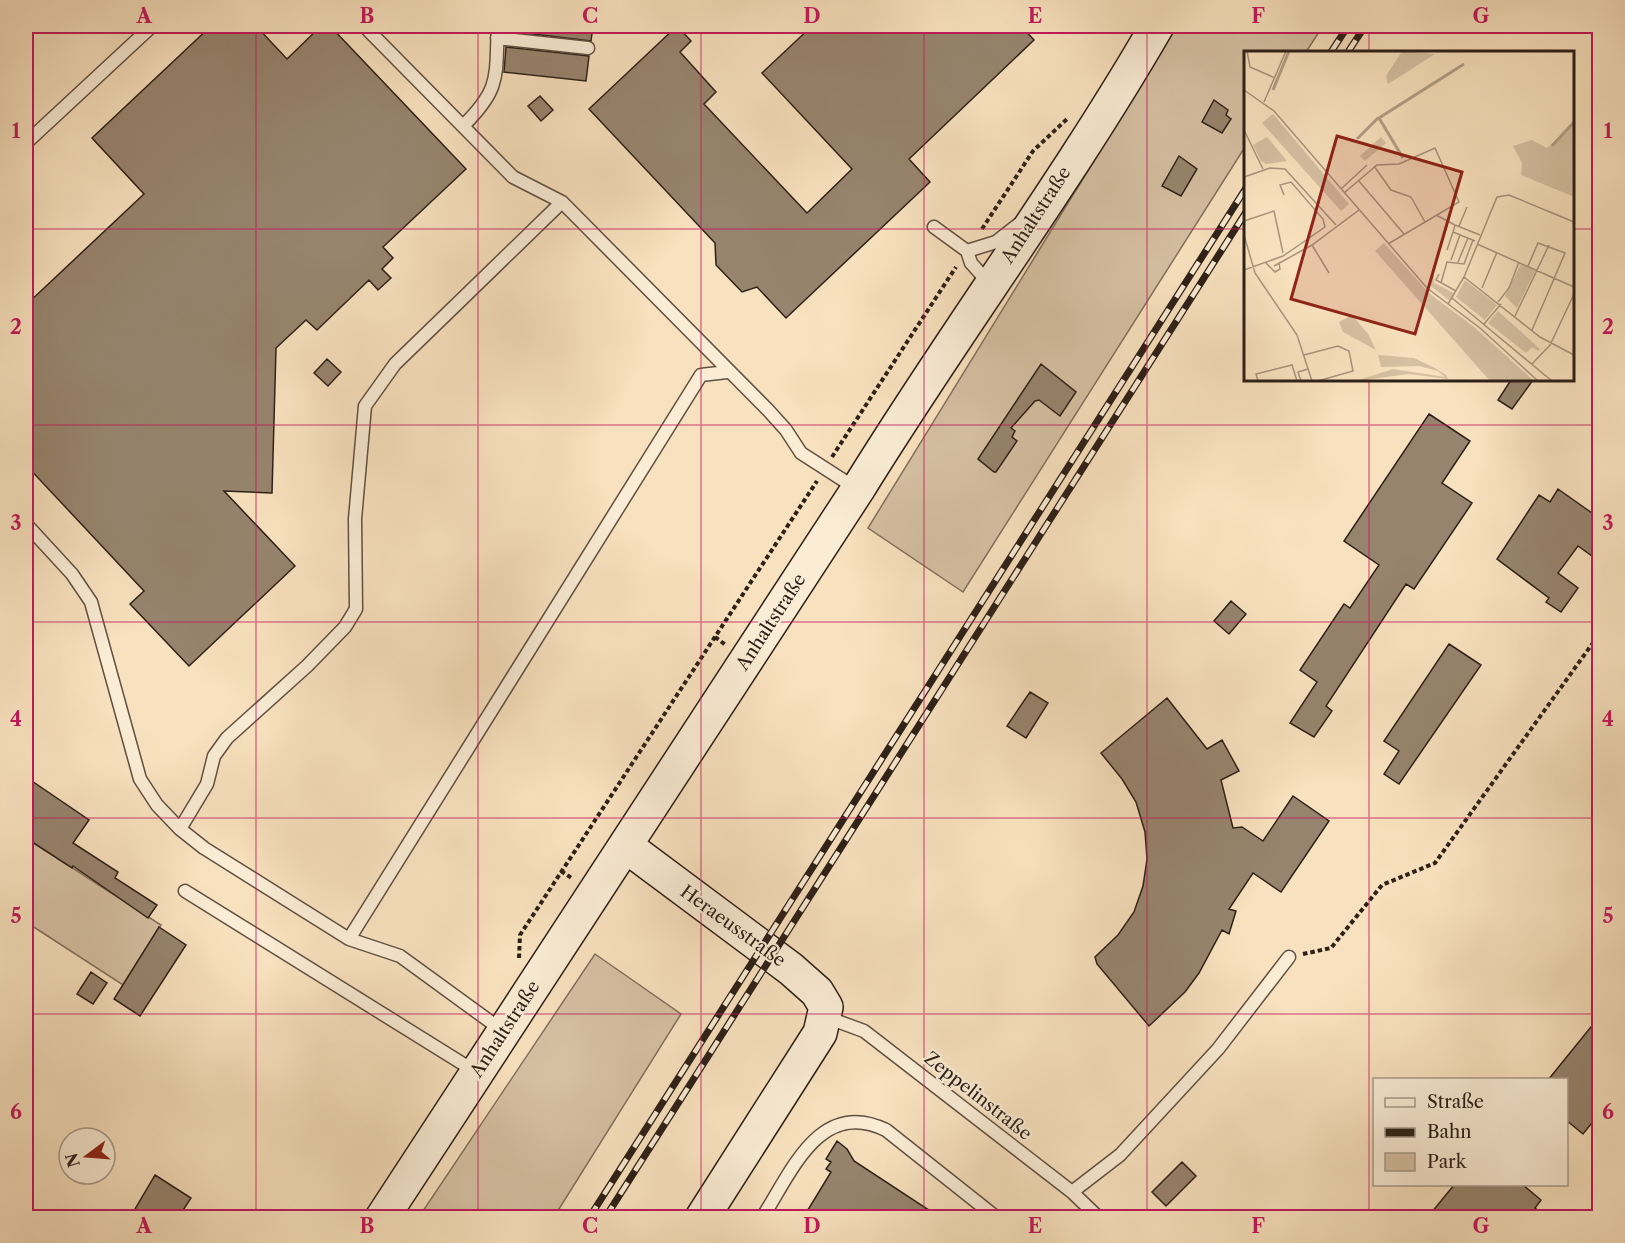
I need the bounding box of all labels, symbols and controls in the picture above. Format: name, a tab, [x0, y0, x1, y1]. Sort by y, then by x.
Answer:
text: A	[135, 4, 152, 28]
text: B	[360, 4, 375, 28]
text: C	[582, 4, 598, 28]
text: D	[803, 4, 821, 28]
text: E	[1028, 4, 1042, 28]
text: F	[1251, 4, 1265, 28]
text: G	[1473, 4, 1490, 28]
inset map	[1244, 51, 1574, 381]
text: 1	[12, 119, 21, 143]
text: 1	[1604, 119, 1613, 143]
street label: Anhaltstraße	[996, 163, 1075, 268]
text: 2	[10, 315, 22, 339]
text: 2	[1602, 315, 1614, 339]
text: 3	[10, 511, 22, 535]
text: 3	[1602, 511, 1614, 535]
street label: Anhaltstraße	[731, 570, 810, 675]
text: 4	[10, 707, 22, 731]
text: 4	[1602, 707, 1614, 731]
street label: Heraeusstraße	[676, 880, 790, 972]
text: 5	[10, 904, 22, 928]
text: 5	[1602, 904, 1614, 928]
street label: Anhaltstraße	[465, 977, 544, 1082]
street label: Zeppelinstraße	[920, 1047, 1036, 1145]
legend	[1373, 1078, 1568, 1186]
text: Straße	[1427, 1091, 1484, 1113]
text: 6	[10, 1100, 22, 1124]
text: 6	[1602, 1100, 1614, 1124]
text: Bahn	[1427, 1121, 1472, 1143]
north arrow	[57, 1126, 117, 1186]
text: N	[61, 1151, 84, 1170]
text: Park	[1427, 1151, 1468, 1173]
text: A	[135, 1214, 152, 1238]
text: B	[360, 1214, 375, 1238]
text: C	[582, 1214, 598, 1238]
text: D	[803, 1214, 821, 1238]
text: E	[1028, 1214, 1042, 1238]
text: F	[1251, 1214, 1265, 1238]
text: G	[1473, 1214, 1490, 1238]

